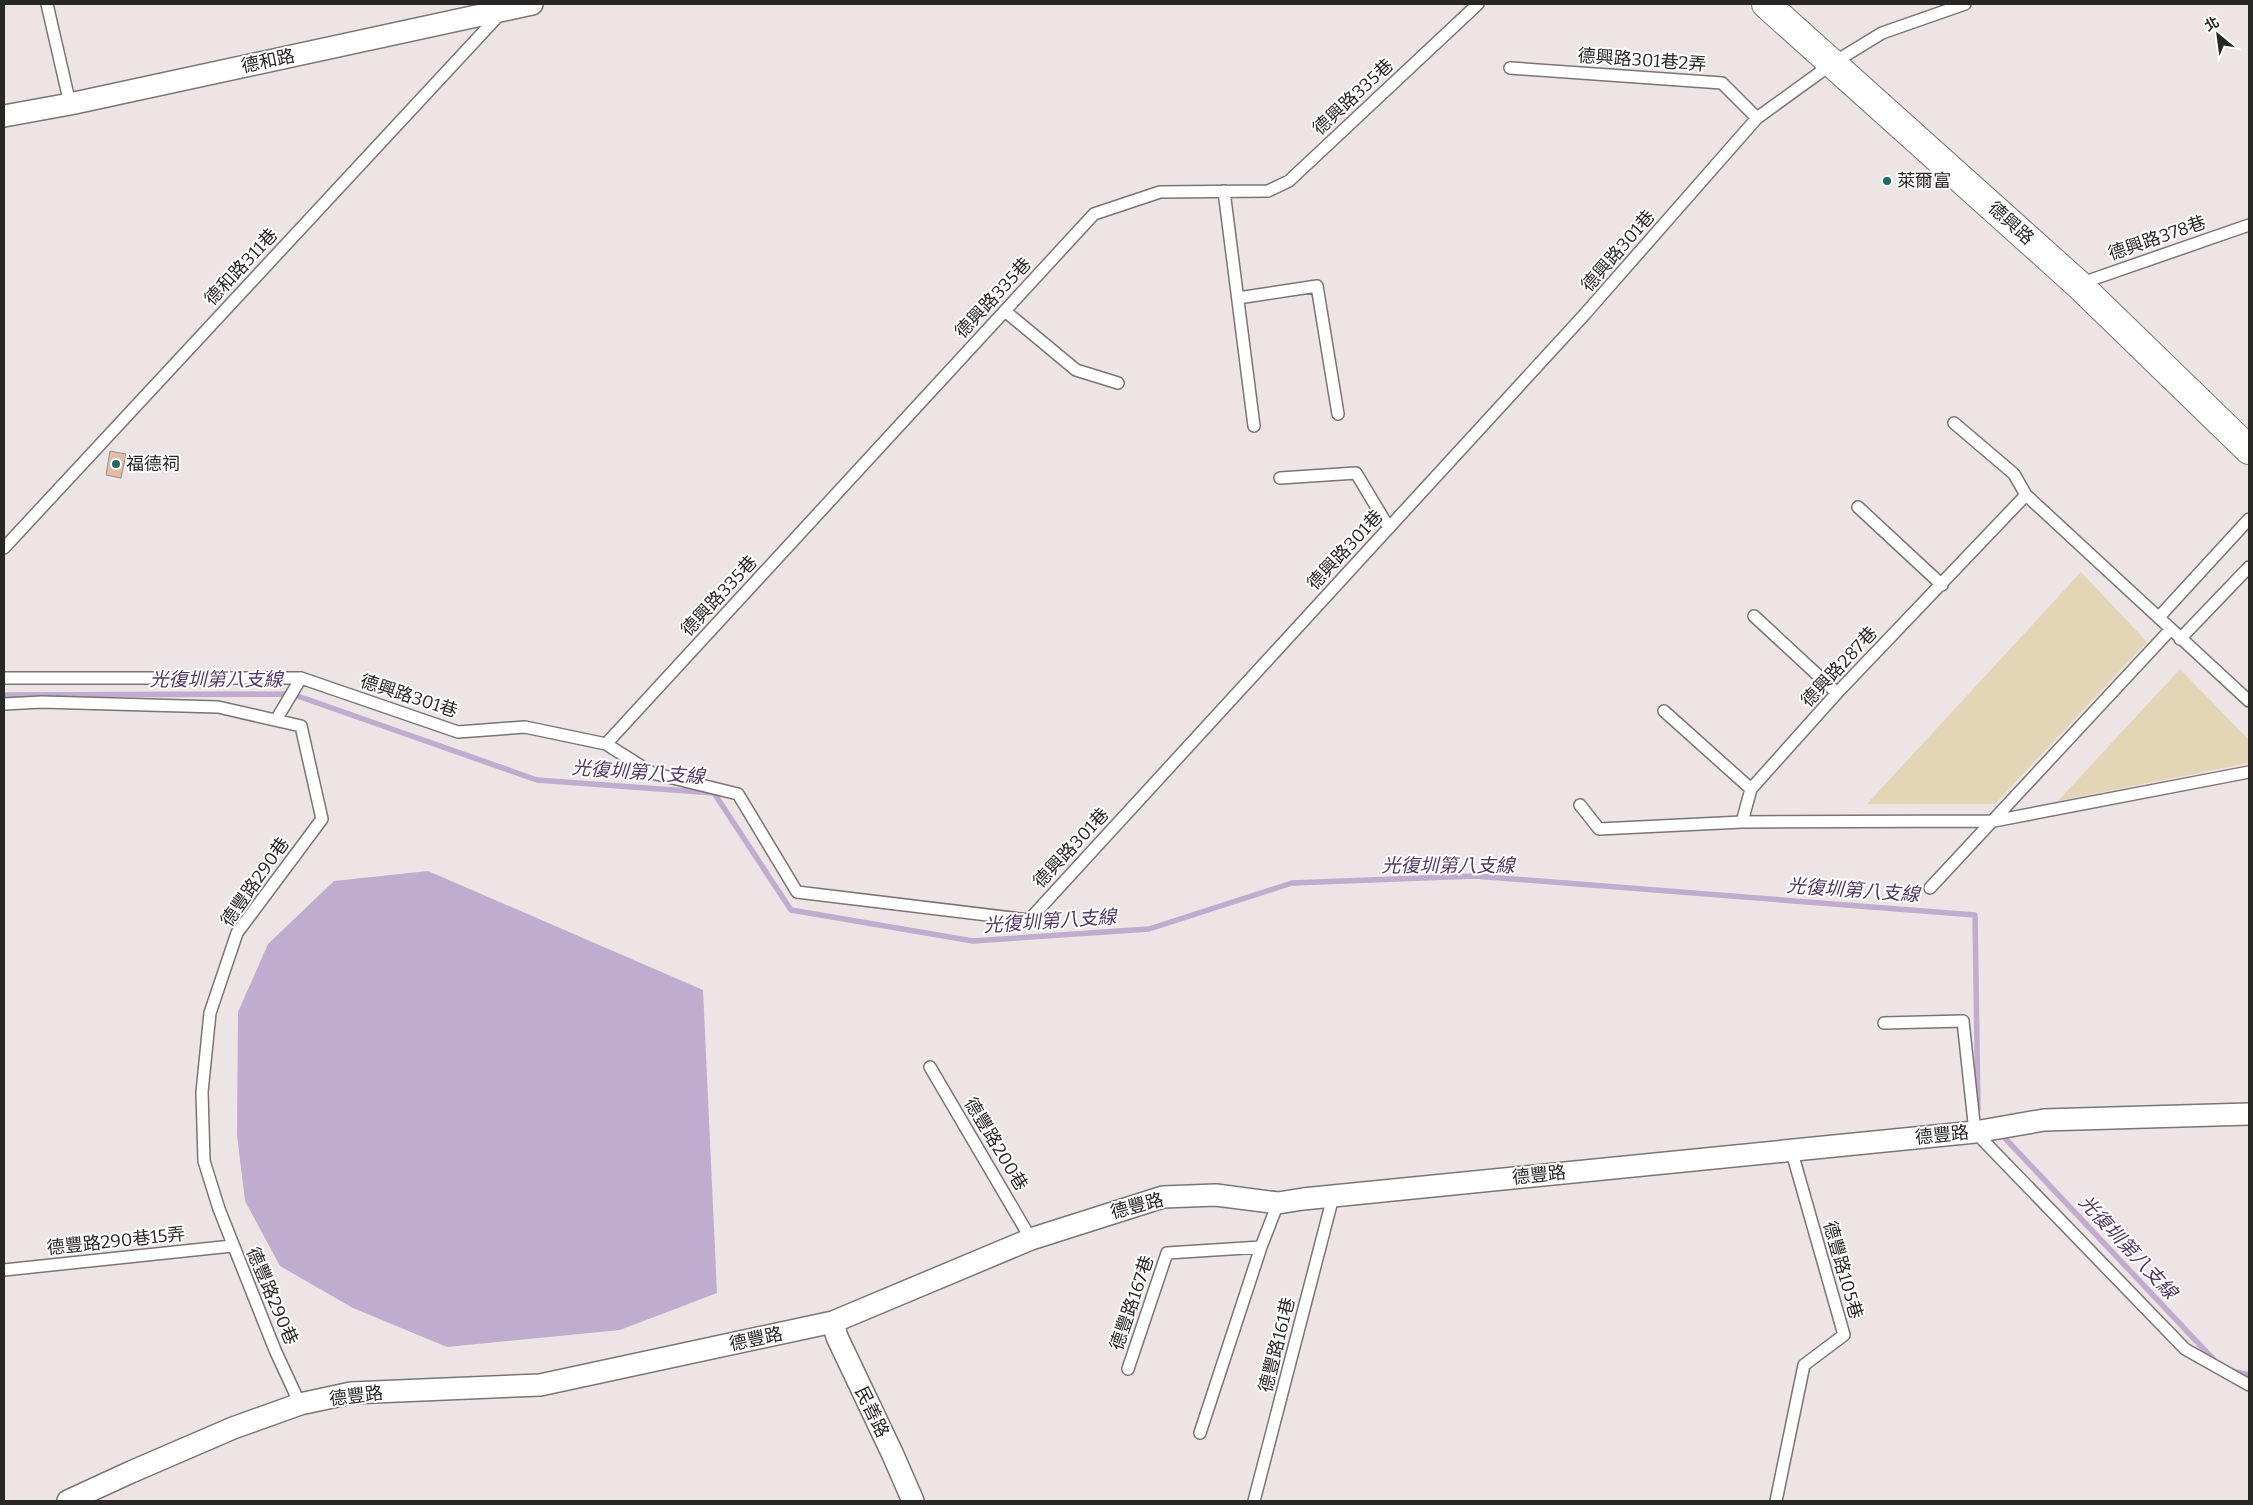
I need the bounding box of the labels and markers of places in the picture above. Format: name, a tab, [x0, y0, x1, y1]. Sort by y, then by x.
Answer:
place label: 萊爾富	[1897, 170, 1951, 192]
marker: 萊爾富	[1881, 175, 1893, 187]
place label: 福德祠	[126, 453, 180, 475]
marker: 福德祠	[110, 458, 122, 470]

